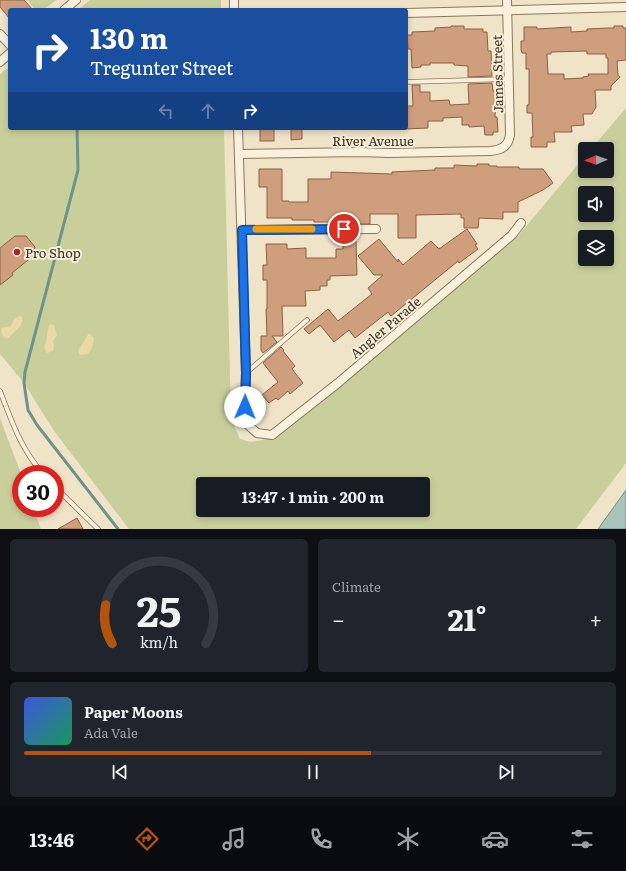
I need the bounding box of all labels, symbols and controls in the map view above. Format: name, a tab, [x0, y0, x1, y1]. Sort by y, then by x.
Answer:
text: 130 m	[90, 16, 168, 58]
icon: right	[24, 24, 76, 76]
street label: James Street	[487, 34, 507, 113]
text: Tregunter Street	[90, 54, 233, 81]
icon: left	[155, 100, 177, 122]
icon: ahead	[197, 100, 219, 122]
icon: right	[239, 100, 261, 122]
street label: River Avenue	[332, 131, 414, 150]
north arrow	[578, 142, 614, 178]
map controls	[578, 142, 614, 266]
button: sound	[578, 186, 614, 222]
pin	[327, 212, 361, 246]
icon: arrive	[333, 218, 355, 240]
button: layers	[578, 230, 614, 266]
place label: Pro Shop	[25, 243, 81, 262]
marker: Pro Shop	[12, 247, 22, 257]
street label: Angler Parade	[346, 292, 425, 362]
position arrow	[224, 386, 266, 428]
speed limit sign: 30	[12, 465, 64, 517]
text: 13:47 · 1 min · 200 m	[242, 485, 384, 508]
text: 25	[137, 577, 181, 639]
text: Climate	[332, 577, 381, 596]
text: 21°	[447, 596, 487, 640]
text: −	[332, 602, 345, 635]
text: +	[589, 602, 602, 635]
text: km/h	[140, 630, 179, 651]
text: Paper Moons	[84, 700, 183, 723]
text: Ada Vale	[84, 723, 138, 742]
icon: previous	[109, 761, 131, 783]
icon: pause	[302, 761, 324, 783]
icon: next	[495, 761, 517, 783]
icon: directions	[133, 825, 161, 853]
icon: music	[220, 825, 248, 853]
icon: phone	[307, 825, 335, 853]
icon: climate	[394, 825, 422, 853]
icon: car	[481, 825, 509, 853]
icon: filters	[568, 825, 596, 853]
text: 13:46	[30, 826, 74, 853]

